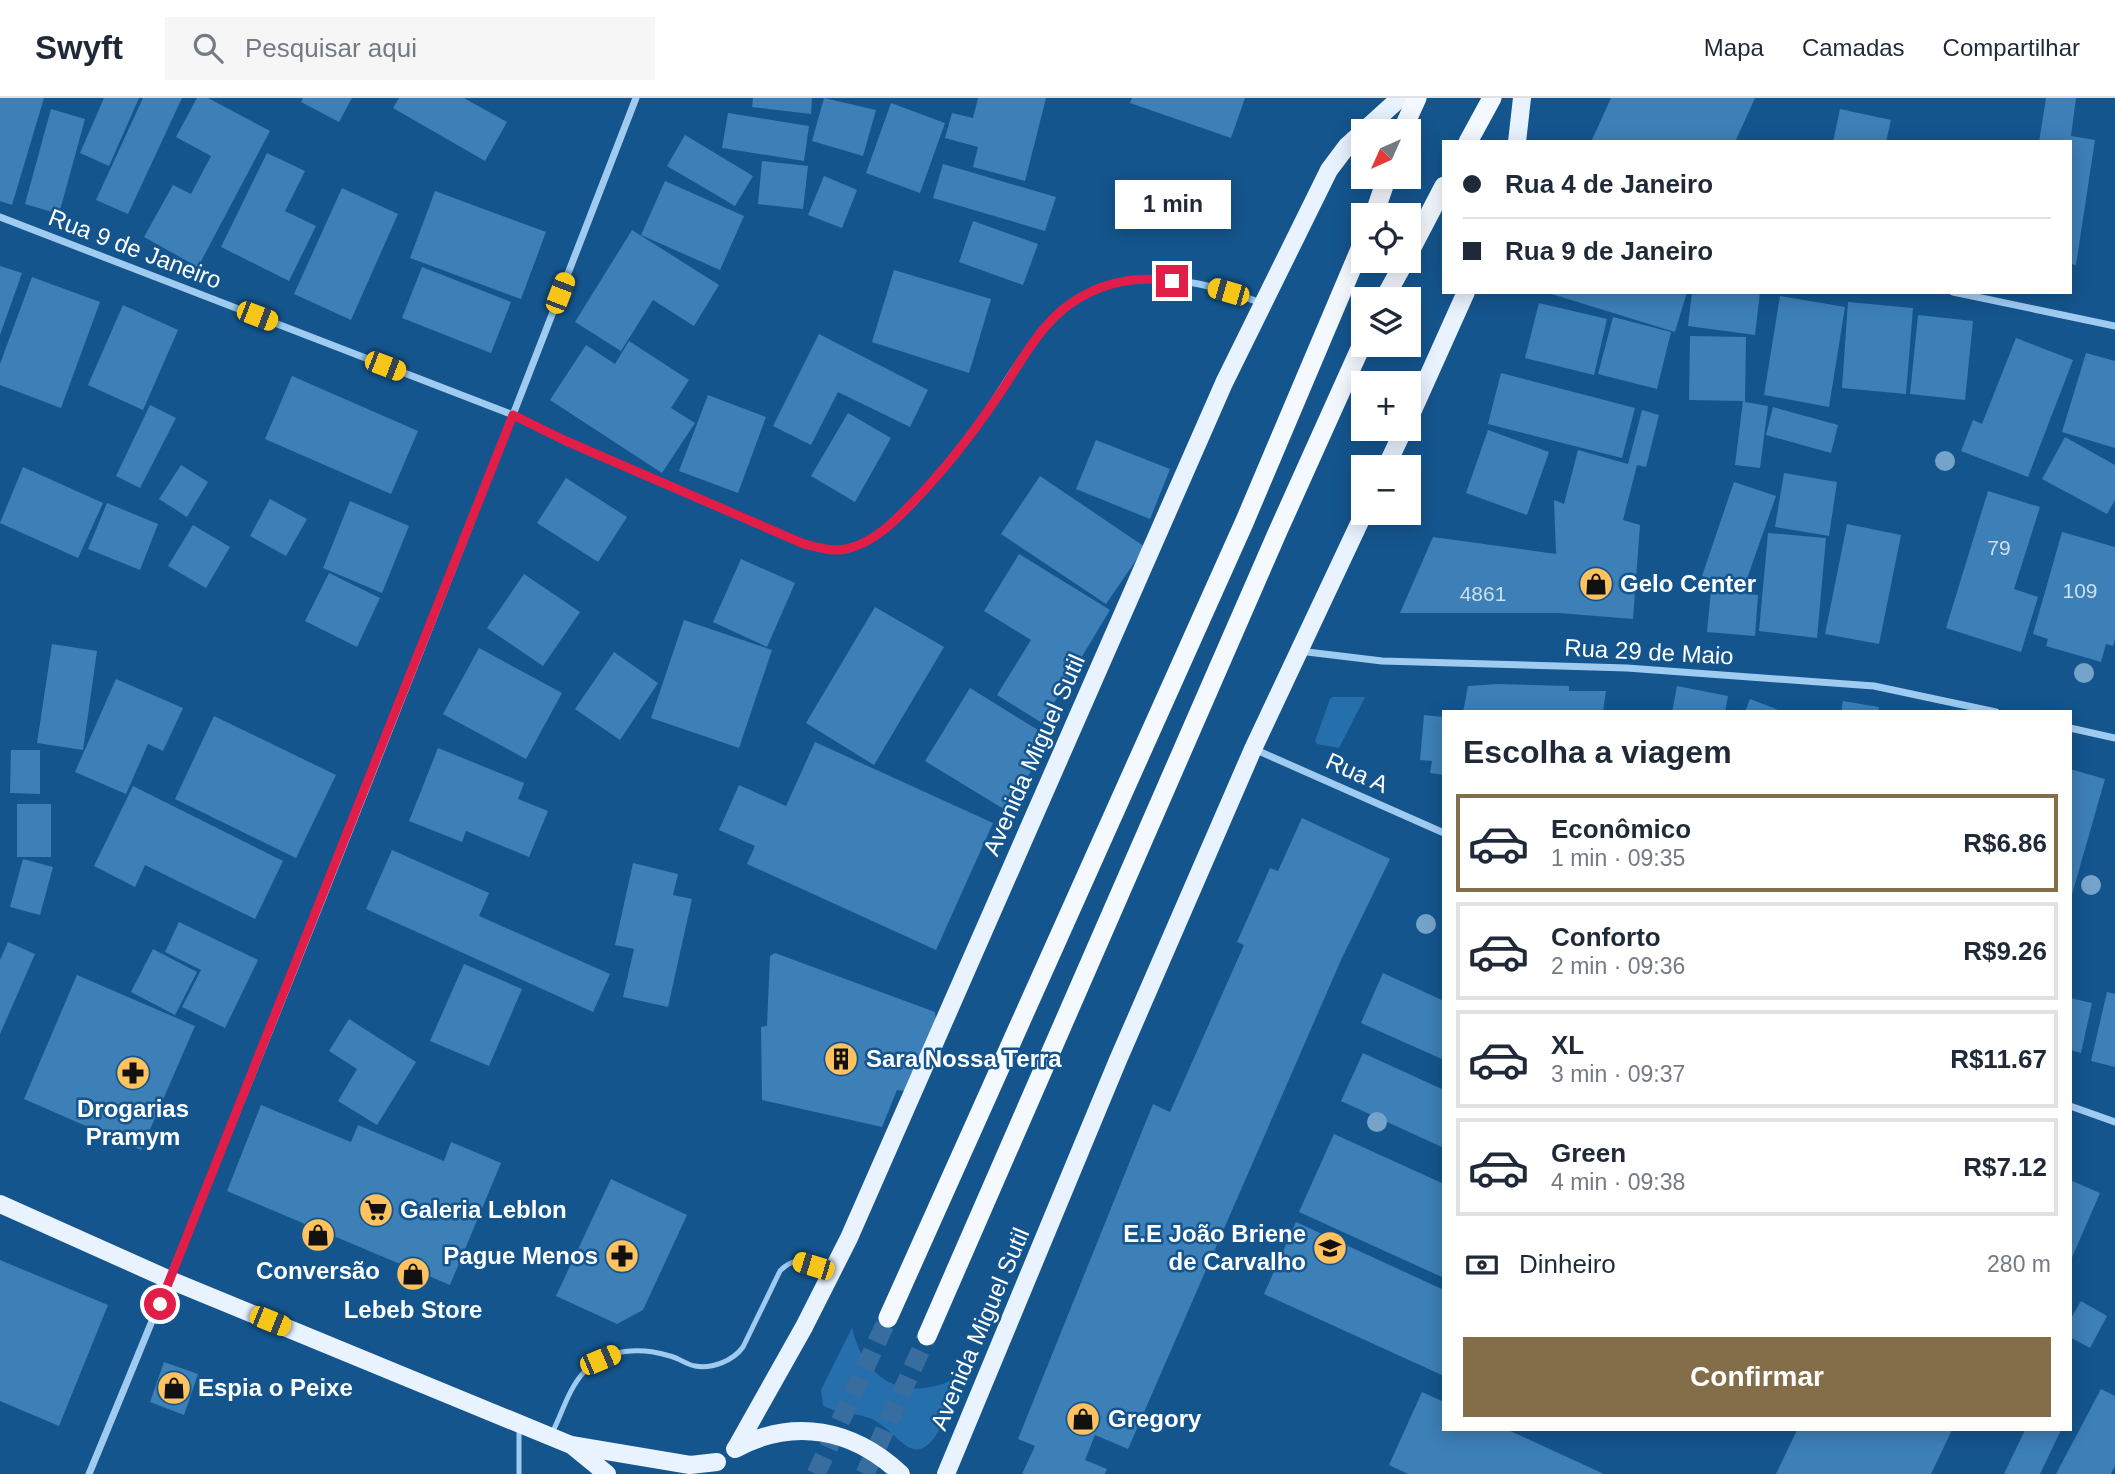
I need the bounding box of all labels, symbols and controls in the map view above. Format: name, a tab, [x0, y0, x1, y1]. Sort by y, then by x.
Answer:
search box	[165, 17, 655, 80]
text: Swyft	[35, 29, 123, 66]
icon: search	[189, 29, 227, 67]
text: Pesquisar aqui	[245, 33, 417, 63]
text: Mapa	[1704, 34, 1764, 61]
text: Camadas	[1802, 34, 1905, 61]
text: Compartilhar	[1943, 34, 2080, 61]
north arrow	[1351, 119, 1421, 189]
map controls	[1351, 119, 1421, 525]
text: Rua 4 de Janeiro	[1505, 169, 1713, 199]
callout: 1 min	[1114, 180, 1230, 228]
text: 1 min	[1143, 191, 1203, 217]
street label: Rua 9 de Janeiro	[45, 203, 225, 294]
button: locate	[1351, 203, 1421, 273]
text: Rua 9 de Janeiro	[1505, 236, 1713, 266]
route end	[1156, 265, 1188, 297]
car	[543, 270, 578, 316]
car	[1205, 276, 1252, 308]
button: layers	[1351, 287, 1421, 357]
car	[234, 299, 281, 333]
car	[362, 349, 409, 383]
button: +	[1351, 371, 1421, 441]
button: −	[1351, 455, 1421, 525]
house number: 79	[1987, 536, 2011, 559]
shop icon: Gelo Center	[1577, 565, 1615, 603]
place label: Gelo Center	[1620, 570, 1756, 597]
house number: 109	[2062, 579, 2098, 602]
house number: 4861	[1460, 582, 1506, 605]
street label: Rua 29 de Maio	[1564, 634, 1734, 669]
street label: Avenida Miguel Sutil	[977, 650, 1090, 859]
text: Escolha a viagem	[1463, 734, 1732, 770]
street label: Rua A	[1322, 747, 1393, 798]
icon: car	[1467, 812, 1530, 875]
text: Econômico	[1551, 814, 1691, 844]
text: R$6.86	[1963, 828, 2047, 858]
text: 1 min · 09:35	[1551, 845, 1685, 871]
icon: car	[1467, 920, 1530, 983]
text: Conforto	[1551, 922, 1661, 952]
text: R$9.26	[1963, 936, 2047, 966]
text: 2 min · 09:36	[1551, 953, 1685, 979]
icon: car	[1467, 1028, 1530, 1091]
text: XL	[1551, 1030, 1584, 1060]
building icon: Sara Nossa Terra	[822, 1040, 860, 1078]
text: R$11.67	[1950, 1044, 2047, 1074]
place label: Sara Nossa Terra	[866, 1045, 1062, 1072]
pharmacy icon: Drogarias Pramym	[114, 1054, 152, 1092]
text: 3 min · 09:37	[1551, 1061, 1685, 1087]
place label: Drogarias Pramym	[77, 1095, 189, 1150]
icon: car	[1467, 1136, 1530, 1199]
text: Green	[1551, 1138, 1626, 1168]
text: R$7.12	[1963, 1152, 2047, 1182]
text: 4 min · 09:38	[1551, 1169, 1685, 1195]
supermarket icon: Galeria Leblon	[357, 1191, 395, 1229]
place label: Galeria Leblon	[400, 1196, 567, 1223]
shop icon: Conversão	[299, 1216, 337, 1254]
place label: E.E João Briene de Carvalho	[1123, 1220, 1306, 1275]
street label: Avenida Miguel Sutil	[925, 1224, 1034, 1434]
school or university icon: E.E João Briene de Carvalho	[1311, 1229, 1349, 1267]
pharmacy icon: Pague Menos	[603, 1237, 641, 1275]
place label: Pague Menos	[443, 1242, 598, 1269]
icon: cash	[1463, 1246, 1501, 1284]
text: Dinheiro	[1519, 1249, 1616, 1279]
car	[790, 1250, 837, 1282]
text: 280 m	[1987, 1251, 2051, 1277]
shop icon: Lebeb Store	[394, 1255, 432, 1293]
place label: Conversão	[256, 1257, 380, 1284]
route start	[144, 1288, 176, 1320]
place label: Lebeb Store	[344, 1296, 482, 1323]
car	[247, 1303, 294, 1339]
button: Confirmar	[1463, 1337, 2051, 1417]
car	[577, 1342, 624, 1378]
shop icon: Espia o Peixe	[155, 1369, 193, 1407]
place label: Espia o Peixe	[198, 1374, 353, 1401]
shop icon: Gregory	[1064, 1400, 1102, 1438]
place label: Gregory	[1108, 1405, 1202, 1432]

